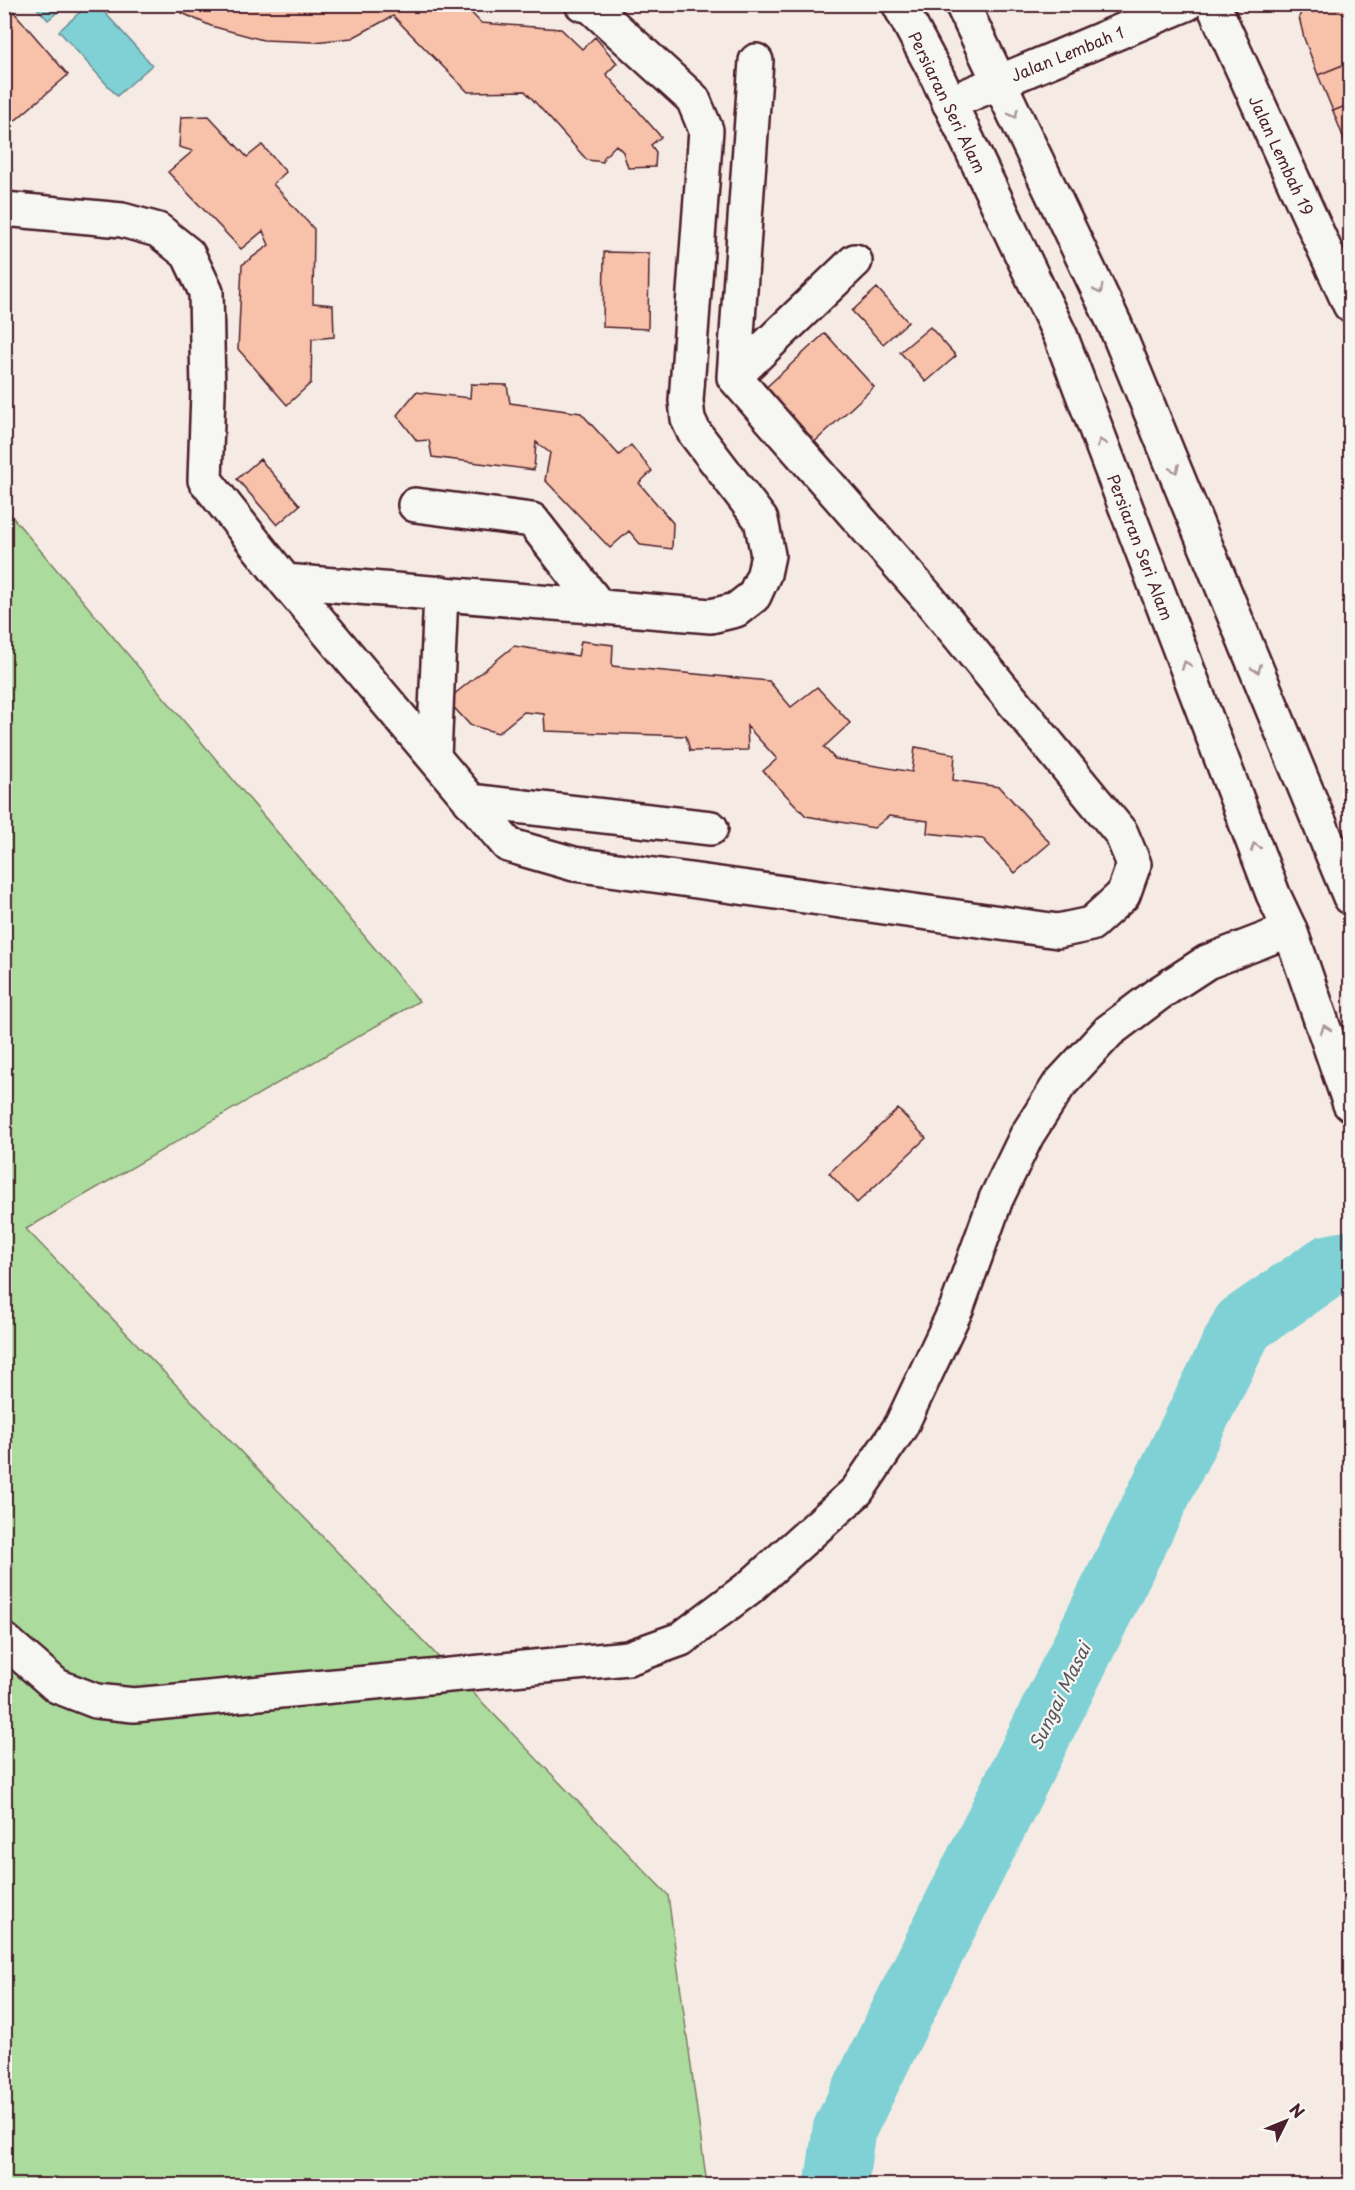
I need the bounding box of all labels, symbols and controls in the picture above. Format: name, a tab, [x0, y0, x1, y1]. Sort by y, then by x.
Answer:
street label: Jalan Lembah 1	[1007, 19, 1127, 87]
street label: Persiaran Seri Alam	[903, 27, 993, 177]
street label: Jalan Lembah 19	[1244, 91, 1320, 219]
one-way arrow	[1007, 108, 1018, 119]
one-way arrow	[1091, 283, 1103, 294]
one-way arrow	[1096, 438, 1109, 449]
one-way arrow	[1168, 463, 1180, 474]
street label: Persiaran Seri Alam	[1102, 470, 1180, 624]
one-way arrow	[1181, 660, 1193, 671]
one-way arrow	[1250, 663, 1262, 674]
one-way arrow	[1250, 842, 1263, 853]
one-way arrow	[1320, 1024, 1333, 1035]
water label: Sungai Masai	[1021, 1635, 1098, 1754]
north arrow	[1256, 2091, 1316, 2151]
text: N	[1285, 2097, 1311, 2123]

